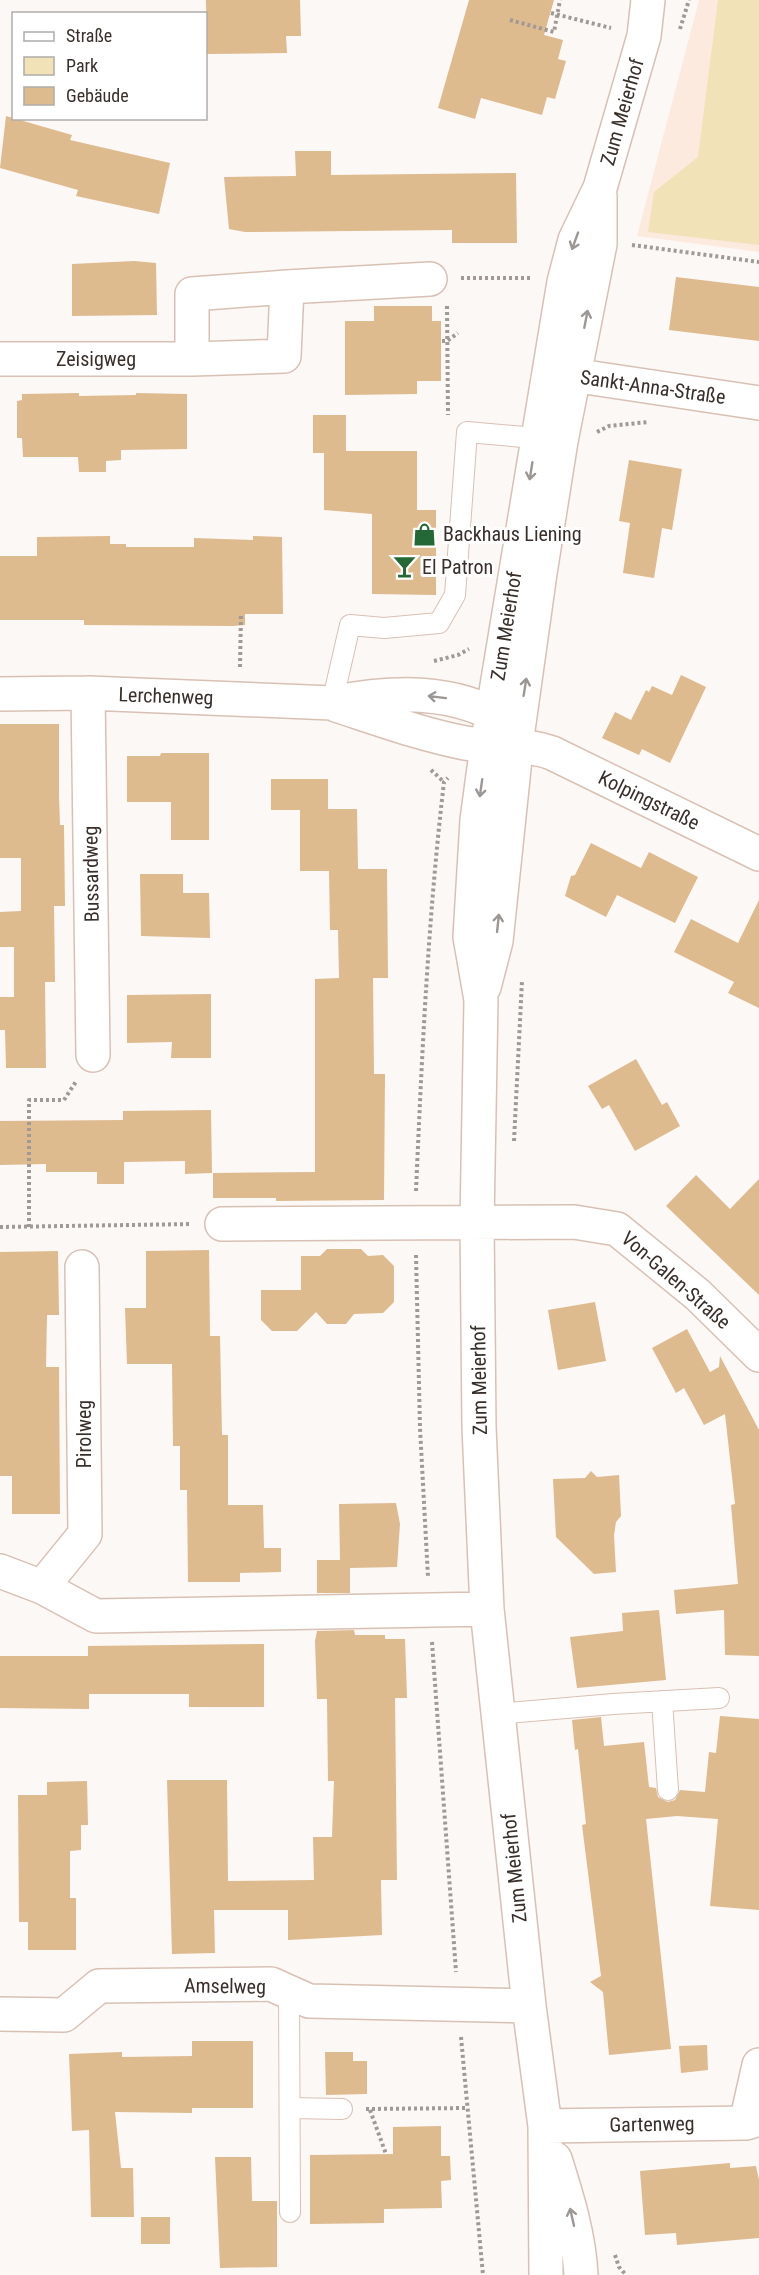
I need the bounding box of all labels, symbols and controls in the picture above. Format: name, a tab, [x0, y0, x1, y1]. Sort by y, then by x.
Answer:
legend	[12, 12, 207, 120]
text: Straße	[66, 25, 112, 46]
text: Park	[66, 55, 98, 76]
street label: Zum Meierhof	[595, 55, 649, 168]
text: Gebäude	[66, 85, 129, 106]
one-way arrow	[569, 231, 580, 250]
one-way arrow	[581, 309, 592, 329]
street label: Zeisigweg	[56, 347, 136, 371]
street label: Sankt-Anna-Straße	[579, 365, 727, 409]
one-way arrow	[525, 461, 536, 480]
shop icon: Backhaus Liening	[412, 521, 438, 547]
place label: Backhaus Liening	[443, 522, 582, 546]
bar icon: El Patron	[391, 554, 417, 580]
place label: El Patron	[422, 555, 493, 579]
street label: Zum Meierhof	[486, 569, 527, 682]
one-way arrow	[519, 678, 530, 698]
street label: Lerchenweg	[118, 682, 214, 710]
one-way arrow	[428, 691, 448, 702]
street label: Kolpingstraße	[595, 765, 703, 835]
one-way arrow	[476, 778, 487, 797]
street label: Bussardweg	[78, 826, 104, 922]
one-way arrow	[492, 913, 503, 933]
street label: Von-Galen-Straße	[616, 1226, 736, 1334]
street label: Zum Meierhof	[466, 1324, 492, 1435]
street label: Pirolweg	[72, 1400, 96, 1468]
street label: Zum Meierhof	[496, 1811, 532, 1924]
street label: Amselweg	[184, 1973, 266, 1999]
street label: Gartenweg	[609, 2111, 695, 2137]
one-way arrow	[566, 2208, 577, 2228]

